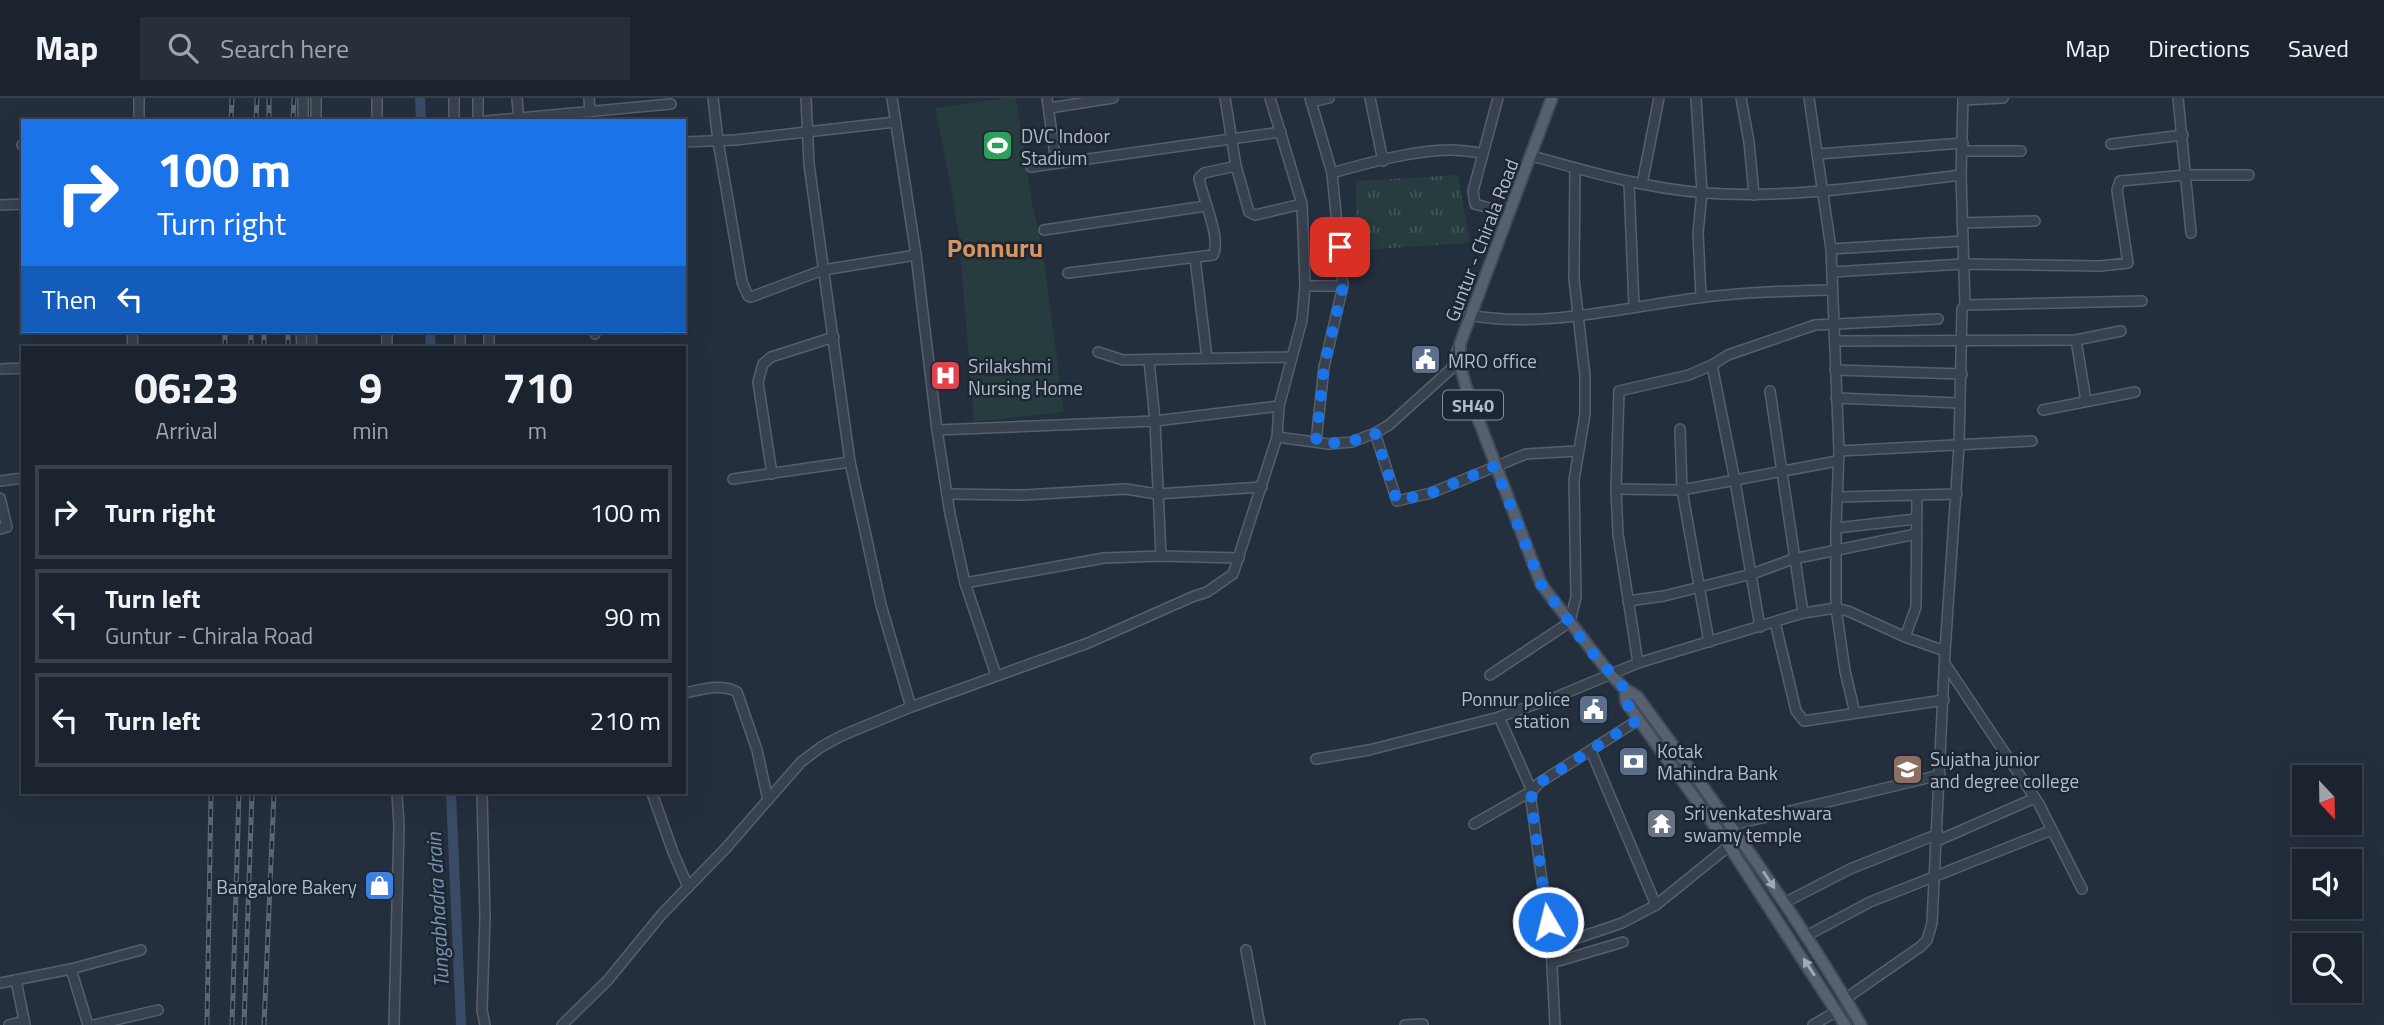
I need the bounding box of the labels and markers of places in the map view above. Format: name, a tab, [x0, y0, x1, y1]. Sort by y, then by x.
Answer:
place label: DVC Indoor Stadium	[1021, 121, 1110, 172]
sports icon: DVC Indoor Stadium	[981, 129, 1015, 163]
pin	[1310, 217, 1370, 277]
public building icon: MRO office	[1408, 343, 1442, 377]
place label: MRO office	[1448, 346, 1537, 375]
place label: Srilakshmi Nursing Home	[968, 351, 1083, 402]
hospital icon: Srilakshmi Nursing Home	[928, 359, 962, 393]
place label: Ponnur police station	[1461, 684, 1570, 735]
public building icon: Ponnur police station	[1576, 692, 1610, 726]
place label: Kotak Mahindra Bank	[1657, 736, 1778, 787]
bank icon: Kotak Mahindra Bank	[1617, 744, 1651, 778]
place label: Sujatha junior and degree college	[1930, 744, 2079, 795]
school or university icon: Sujatha junior and degree college	[1890, 752, 1924, 786]
place label: Sri venkateshwara swamy temple	[1684, 798, 1832, 849]
temple icon: Sri venkateshwara swamy temple	[1644, 806, 1678, 840]
shop icon: Bangalore Bakery	[363, 869, 397, 903]
place label: Bangalore Bakery	[216, 872, 357, 901]

